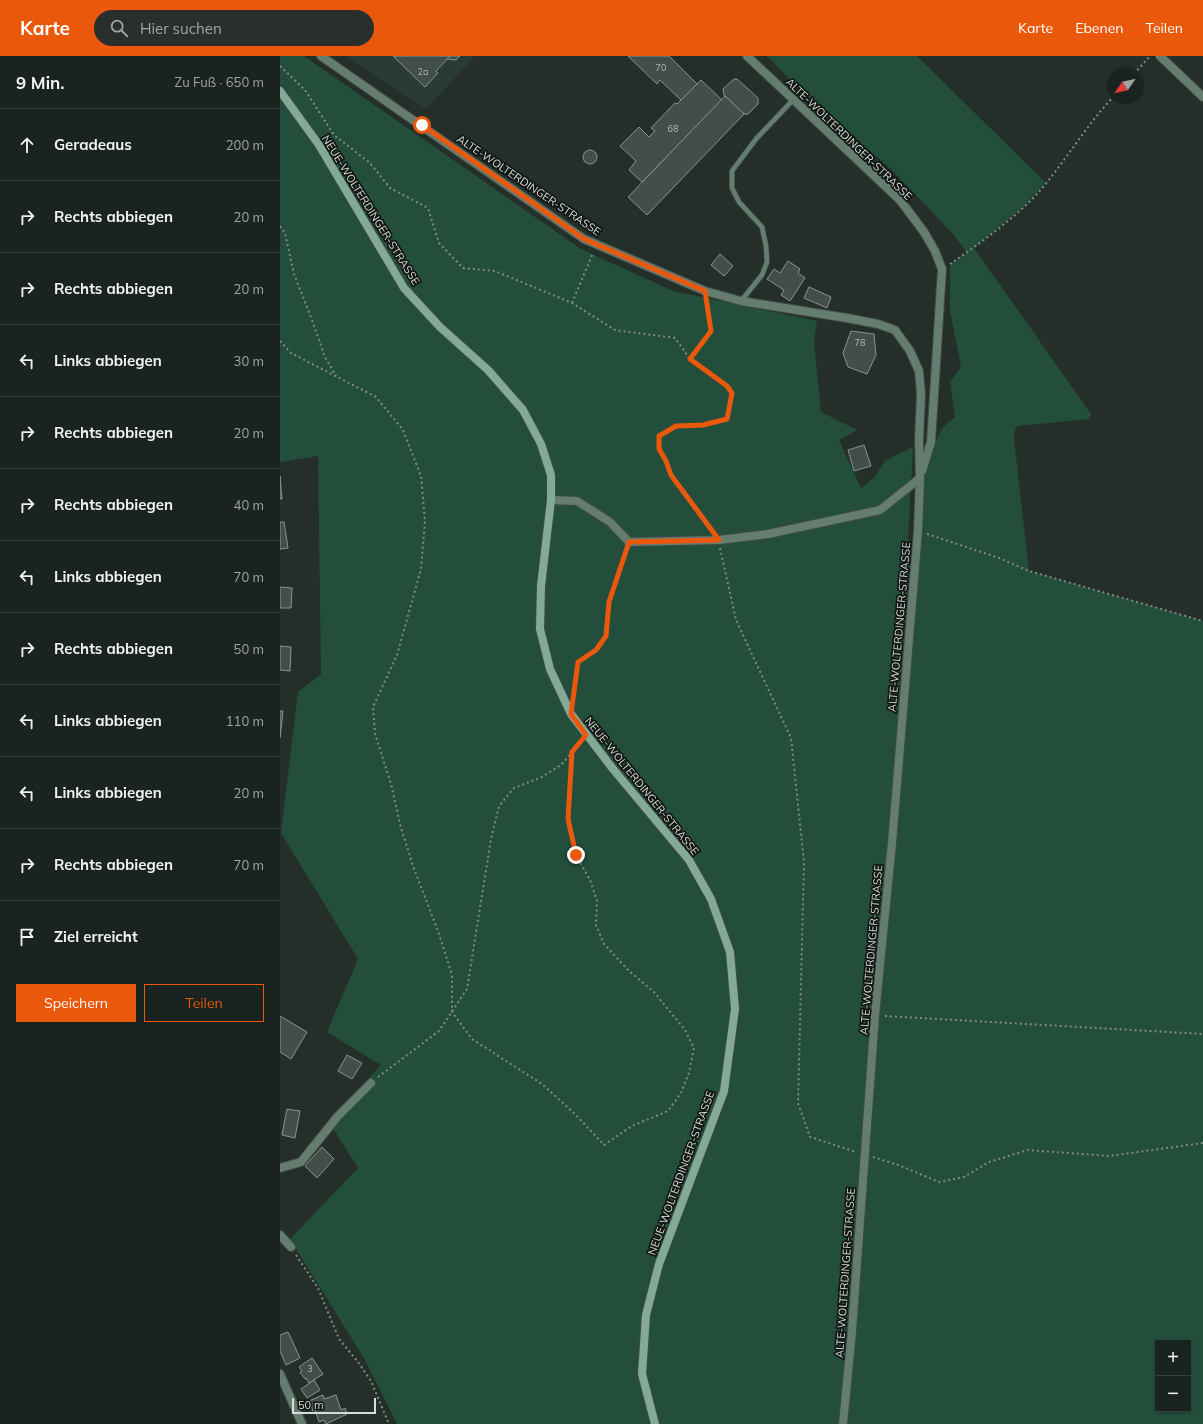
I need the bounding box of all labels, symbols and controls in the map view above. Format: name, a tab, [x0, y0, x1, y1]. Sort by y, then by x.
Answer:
search box	[94, 10, 374, 46]
text: Karte	[20, 16, 70, 40]
icon: search	[108, 17, 130, 39]
text: Hier suchen	[140, 19, 222, 38]
text: Karte	[1018, 19, 1053, 37]
text: Ebenen	[1075, 19, 1124, 37]
text: Teilen	[1146, 19, 1183, 37]
house number: 70	[656, 62, 666, 73]
house number: 2a	[418, 66, 428, 77]
north arrow	[1107, 68, 1143, 104]
text: 9 Min.	[16, 72, 65, 93]
text: Zu Fuß · 650 m	[175, 74, 264, 90]
street label: ALTE-WOLTERDINGER-STRASSE	[783, 75, 915, 203]
route start	[413, 116, 431, 134]
house number: 68	[668, 123, 678, 134]
street label: ALTE-WOLTERDINGER-STRASSE	[454, 132, 604, 238]
street label: NEUE-WOLTERDINGER-STRASSE	[319, 133, 423, 287]
icon: ahead	[16, 134, 38, 156]
text: Geradeaus	[54, 135, 132, 154]
text: 200 m	[226, 137, 264, 153]
icon: right	[16, 206, 38, 228]
text: Rechts abbiegen	[54, 207, 173, 226]
text: 20 m	[234, 209, 264, 225]
icon: right	[16, 278, 38, 300]
text: Rechts abbiegen	[54, 279, 173, 298]
text: 20 m	[234, 281, 264, 297]
house number: 78	[855, 337, 865, 348]
icon: left	[16, 350, 38, 372]
text: Links abbiegen	[54, 351, 162, 370]
text: 30 m	[234, 353, 264, 369]
icon: right	[16, 422, 38, 444]
text: Rechts abbiegen	[54, 423, 173, 442]
text: 20 m	[234, 425, 264, 441]
icon: right	[16, 494, 38, 516]
text: Rechts abbiegen	[54, 495, 173, 514]
text: 40 m	[234, 497, 264, 513]
street label: ALTE-WOLTERDINGER-STRASSE	[885, 541, 913, 713]
icon: left	[16, 566, 38, 588]
text: Links abbiegen	[54, 567, 162, 586]
text: 70 m	[234, 569, 264, 585]
icon: right	[16, 638, 38, 660]
text: Rechts abbiegen	[54, 639, 173, 658]
text: 50 m	[234, 641, 264, 657]
icon: left	[16, 710, 38, 732]
text: Links abbiegen	[54, 711, 162, 730]
text: 110 m	[226, 713, 264, 729]
street label: NEUE-WOLTERDINGER-STRASSE	[582, 714, 702, 858]
icon: left	[16, 782, 38, 804]
text: Links abbiegen	[54, 783, 162, 802]
text: 20 m	[234, 785, 264, 801]
route end	[567, 846, 585, 864]
icon: right	[16, 854, 38, 876]
text: Rechts abbiegen	[54, 855, 173, 874]
text: 70 m	[234, 857, 264, 873]
street label: ALTE-WOLTERDINGER-STRASSE	[857, 864, 885, 1036]
icon: arrive	[16, 926, 38, 948]
text: Ziel erreicht	[54, 927, 138, 946]
button: Speichern	[16, 984, 136, 1022]
button: Teilen	[144, 984, 264, 1022]
street label: NEUE-WOLTERDINGER-STRASSE	[645, 1089, 717, 1257]
street label: ALTE-WOLTERDINGER-STRASSE	[832, 1187, 858, 1359]
map controls	[1155, 1340, 1191, 1412]
button: +	[1155, 1340, 1191, 1376]
house number: 3	[307, 1363, 313, 1374]
button: −	[1155, 1376, 1191, 1412]
scale bar	[292, 1396, 376, 1415]
text: 50 m	[298, 1398, 324, 1412]

